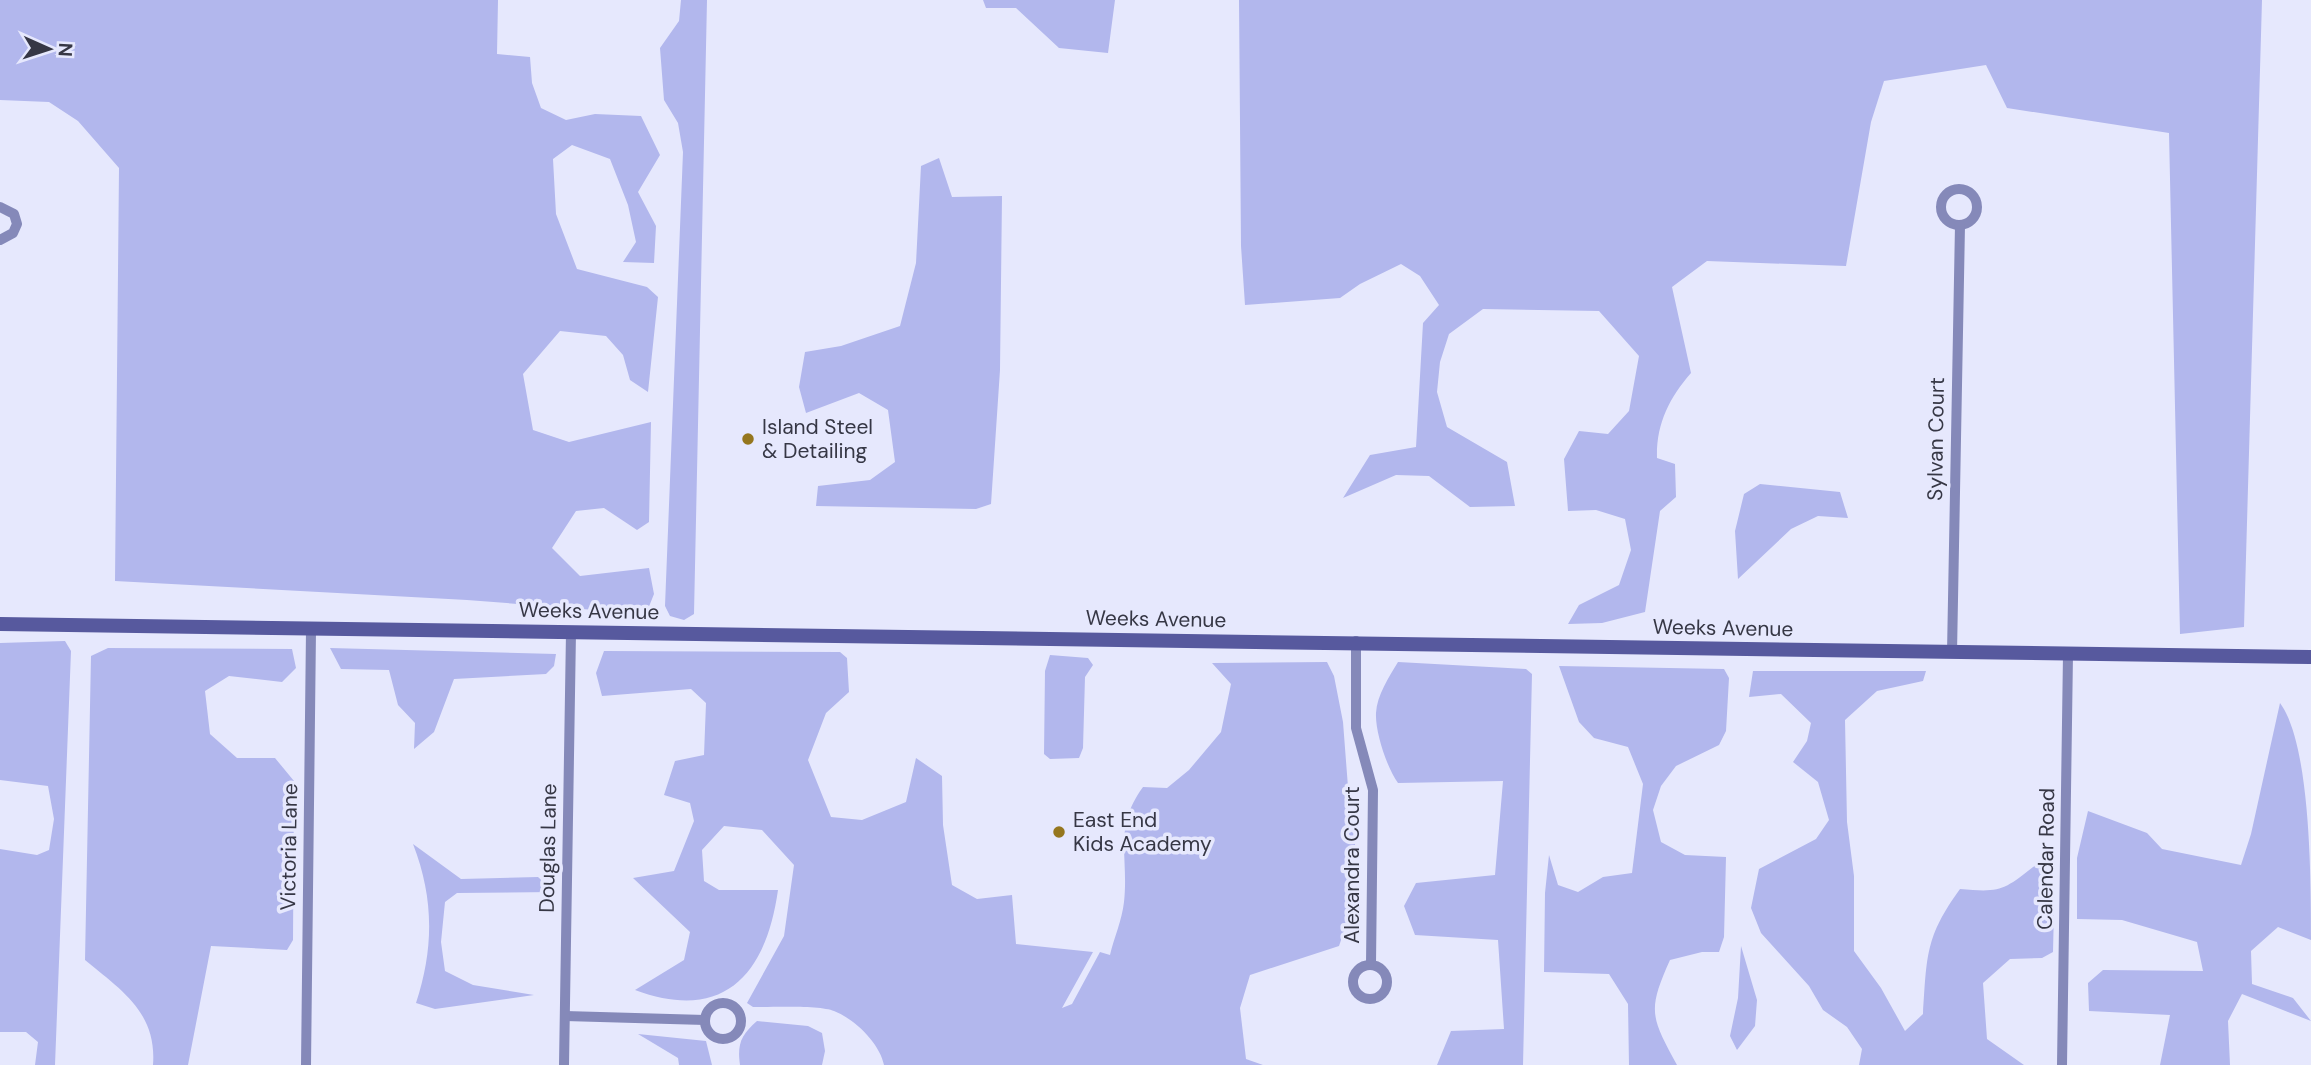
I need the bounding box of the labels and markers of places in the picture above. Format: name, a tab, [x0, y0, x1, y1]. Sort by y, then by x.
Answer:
place label: Island Steel & Detailing	[762, 413, 873, 465]
marker: Island Steel & Detailing	[740, 431, 756, 447]
place label: East End Kids Academy	[1073, 806, 1212, 858]
marker: East End Kids Academy	[1051, 824, 1067, 840]

